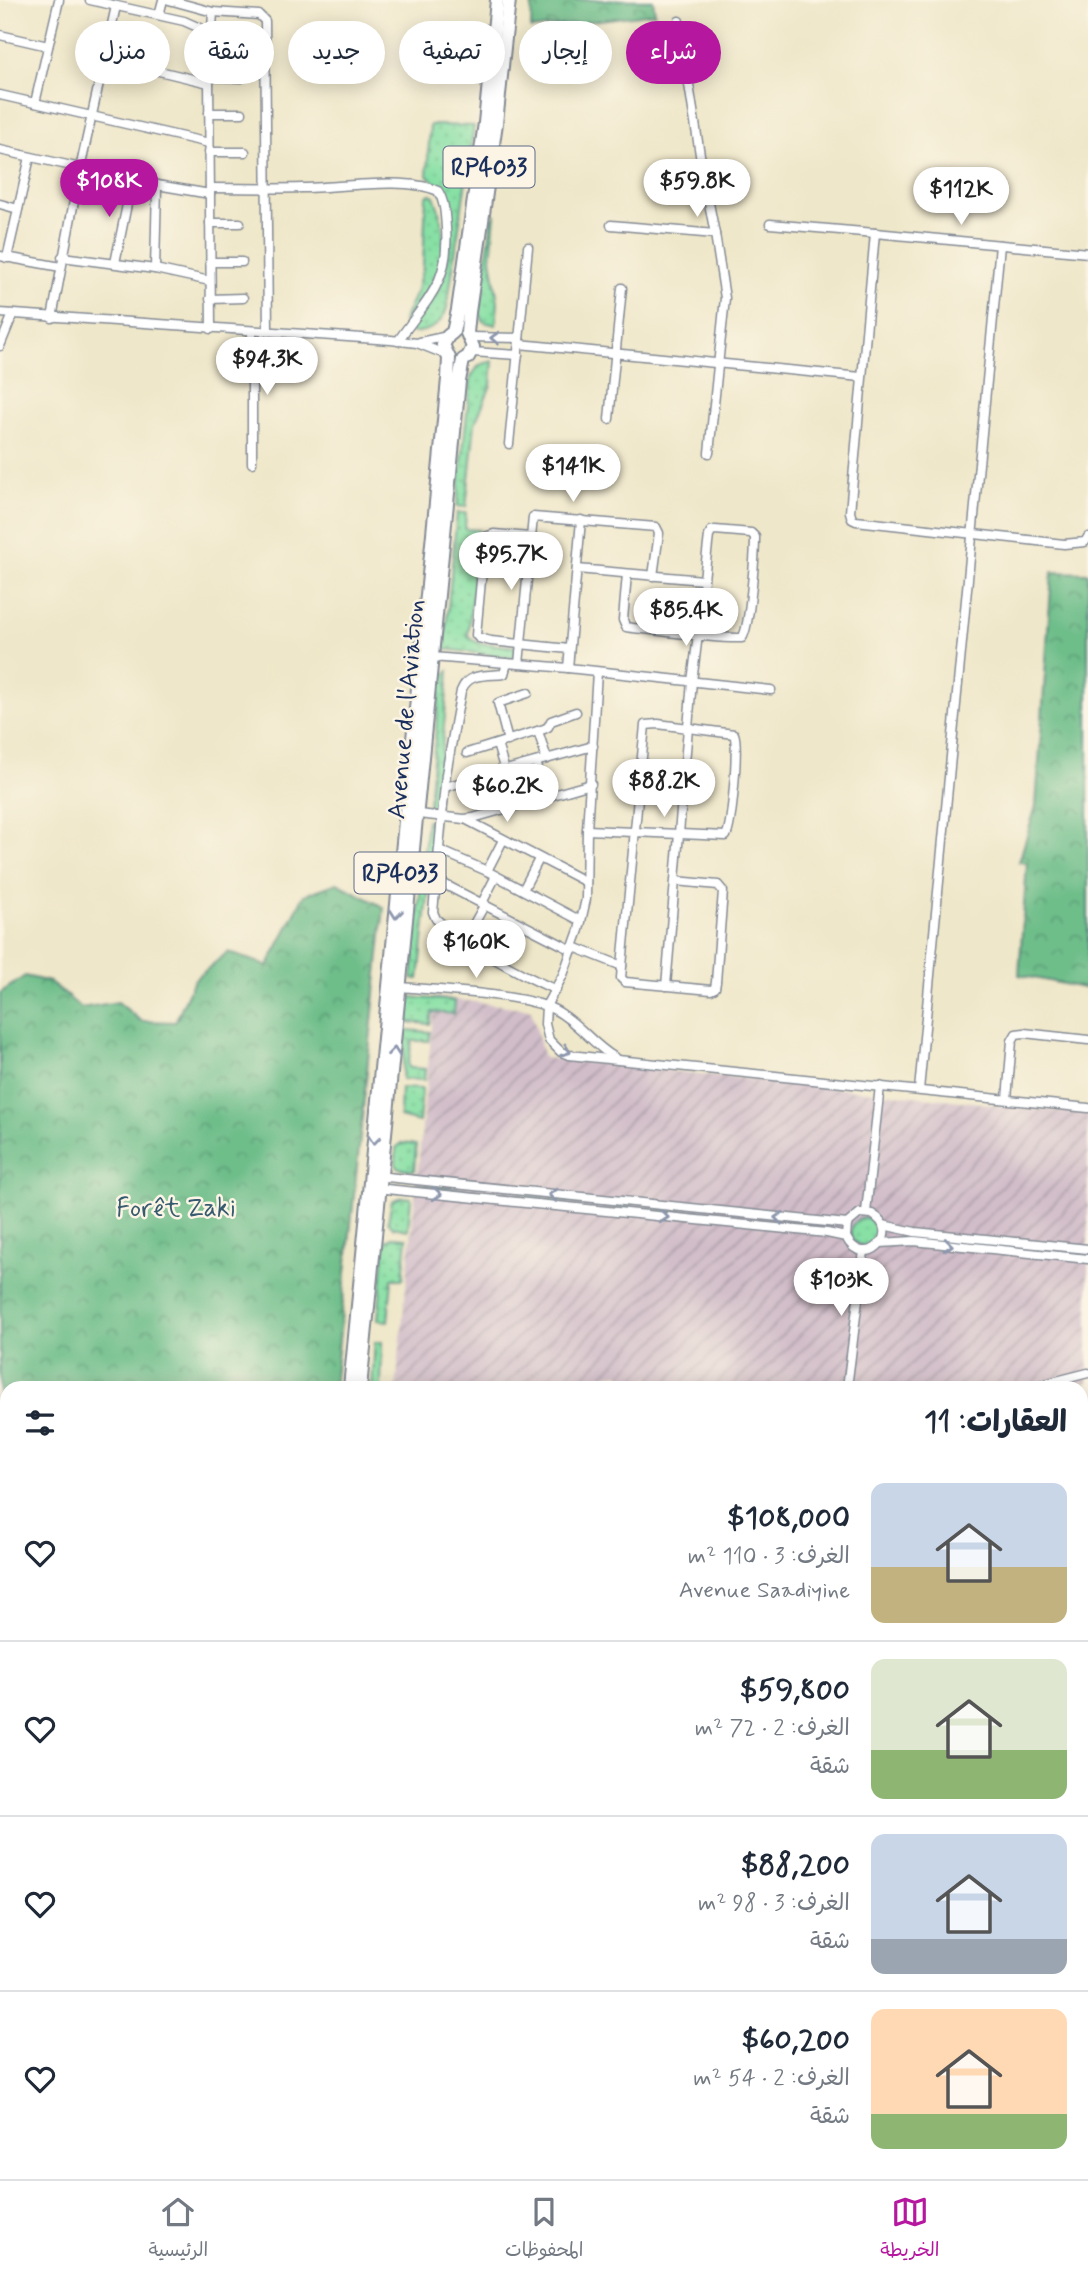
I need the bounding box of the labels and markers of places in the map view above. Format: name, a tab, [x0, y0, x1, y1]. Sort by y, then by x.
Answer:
pin: $108K	[60, 160, 158, 219]
pin: $59.8K	[640, 160, 754, 219]
pin: $112K	[912, 168, 1010, 227]
pin: $94.3K	[210, 338, 324, 397]
pin: $141K	[524, 444, 622, 504]
pin: $95.7K	[454, 532, 568, 592]
pin: $85.4K	[629, 588, 743, 648]
pin: $88.2K	[607, 760, 721, 819]
pin: $60.2K	[450, 764, 564, 824]
pin: $160K	[427, 920, 525, 980]
pin: $103K	[792, 1258, 890, 1318]

